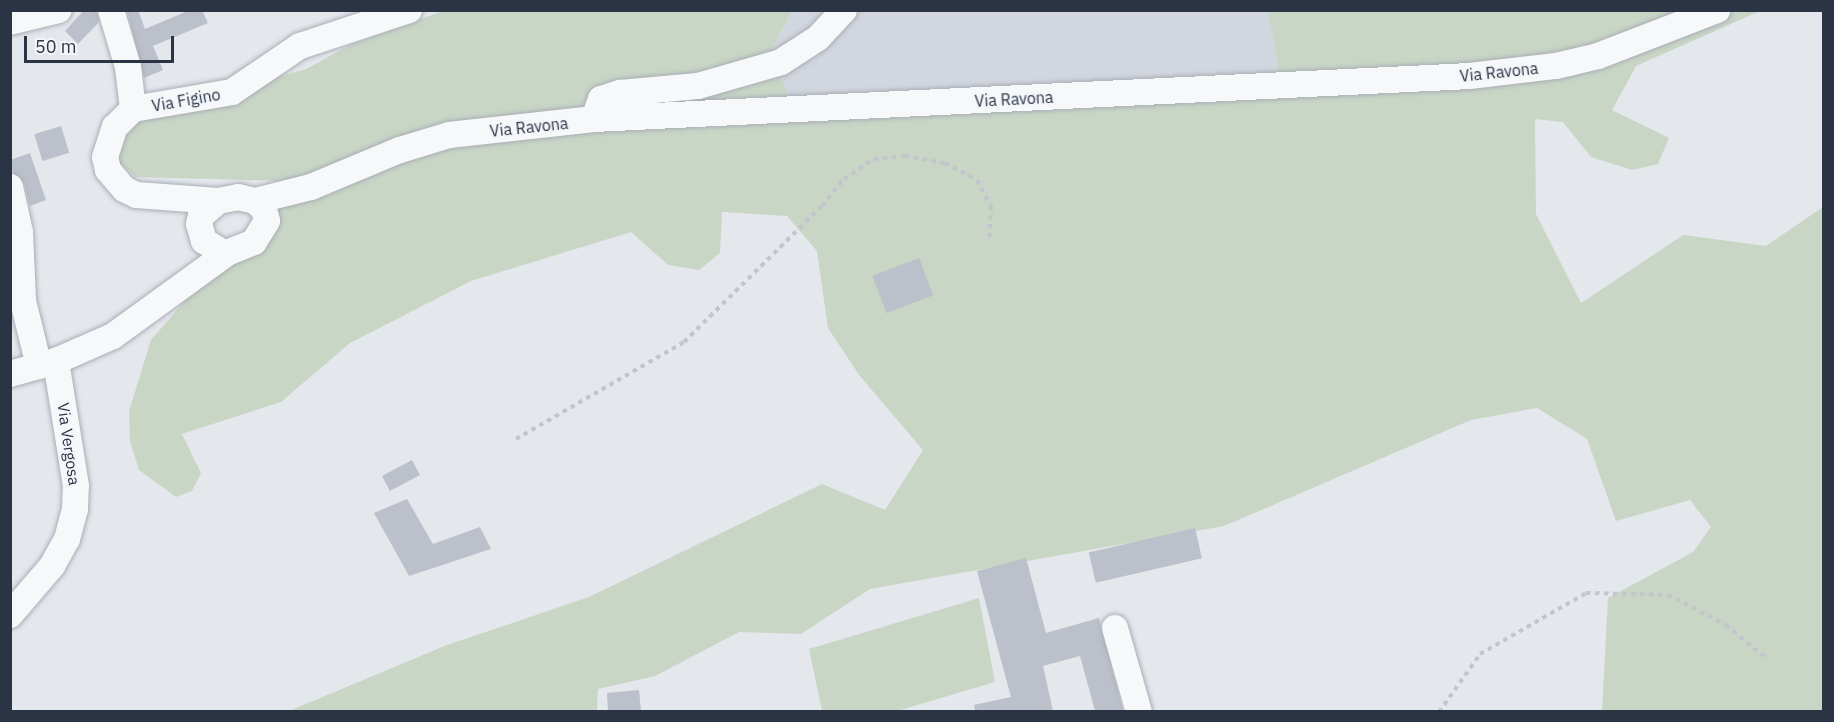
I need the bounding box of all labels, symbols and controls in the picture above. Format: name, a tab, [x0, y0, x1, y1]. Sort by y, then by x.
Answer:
scale bar	[27, 24, 177, 62]
text: 50 m	[35, 35, 77, 58]
street label: Via Ravona	[1459, 58, 1539, 86]
street label: Via Figino	[150, 85, 222, 115]
street label: Via Ravona	[974, 87, 1054, 111]
street label: Via Ravona	[489, 113, 569, 141]
street label: Via Vergosa	[54, 401, 84, 487]

